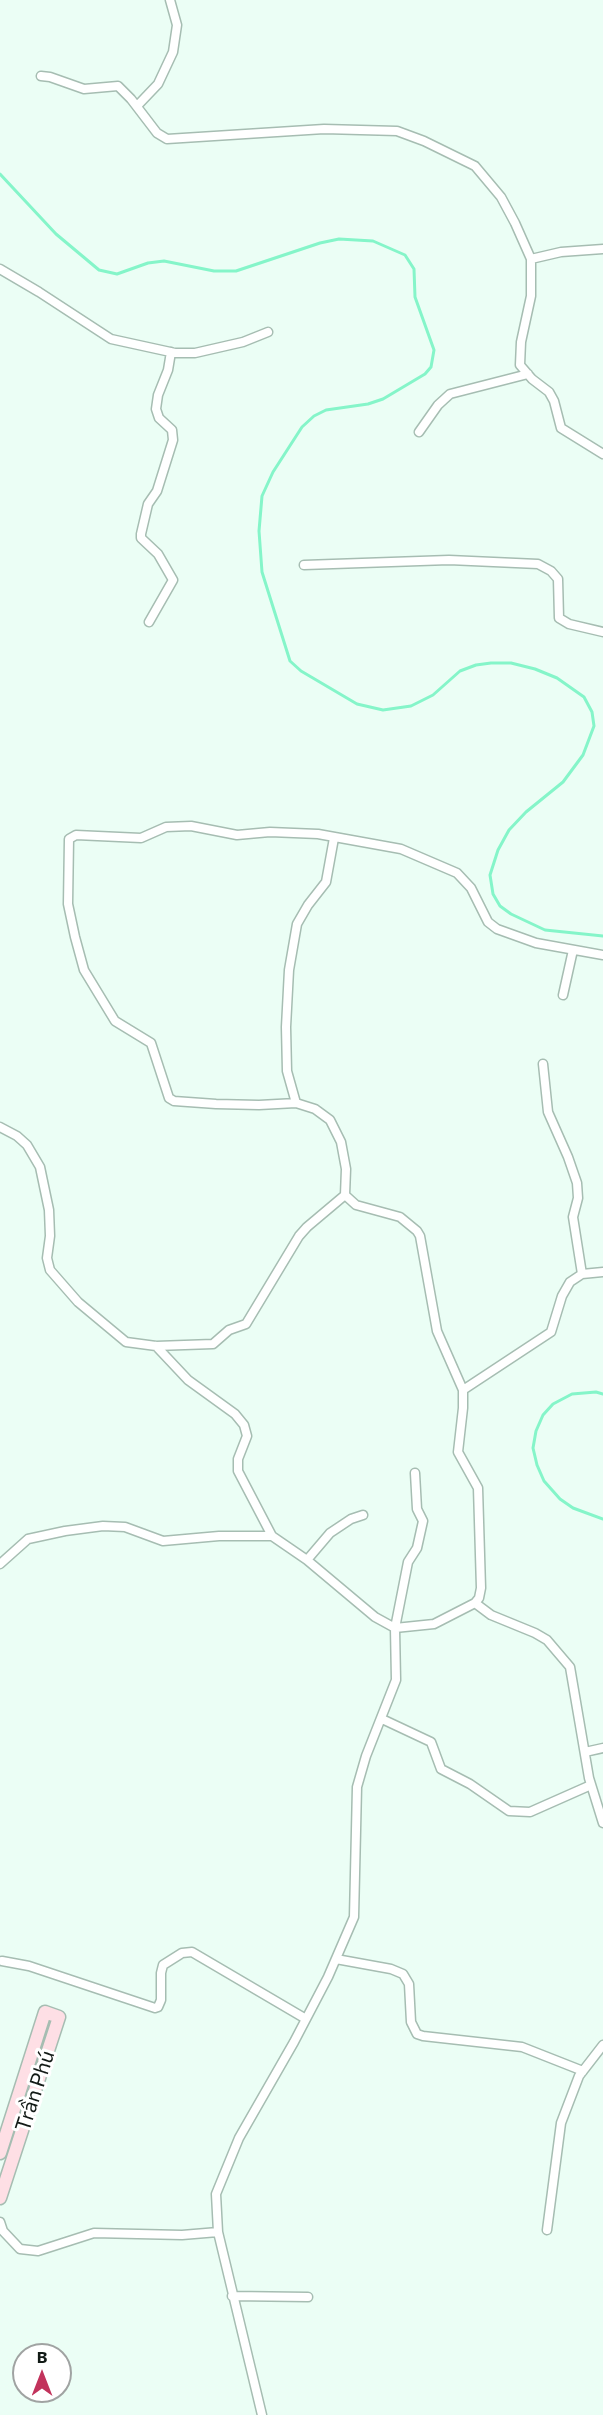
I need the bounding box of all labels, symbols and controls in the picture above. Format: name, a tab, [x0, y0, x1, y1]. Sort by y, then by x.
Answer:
street label: Trần Phú	[10, 2047, 60, 2135]
north arrow	[12, 2343, 72, 2403]
text: B	[37, 2347, 47, 2366]

